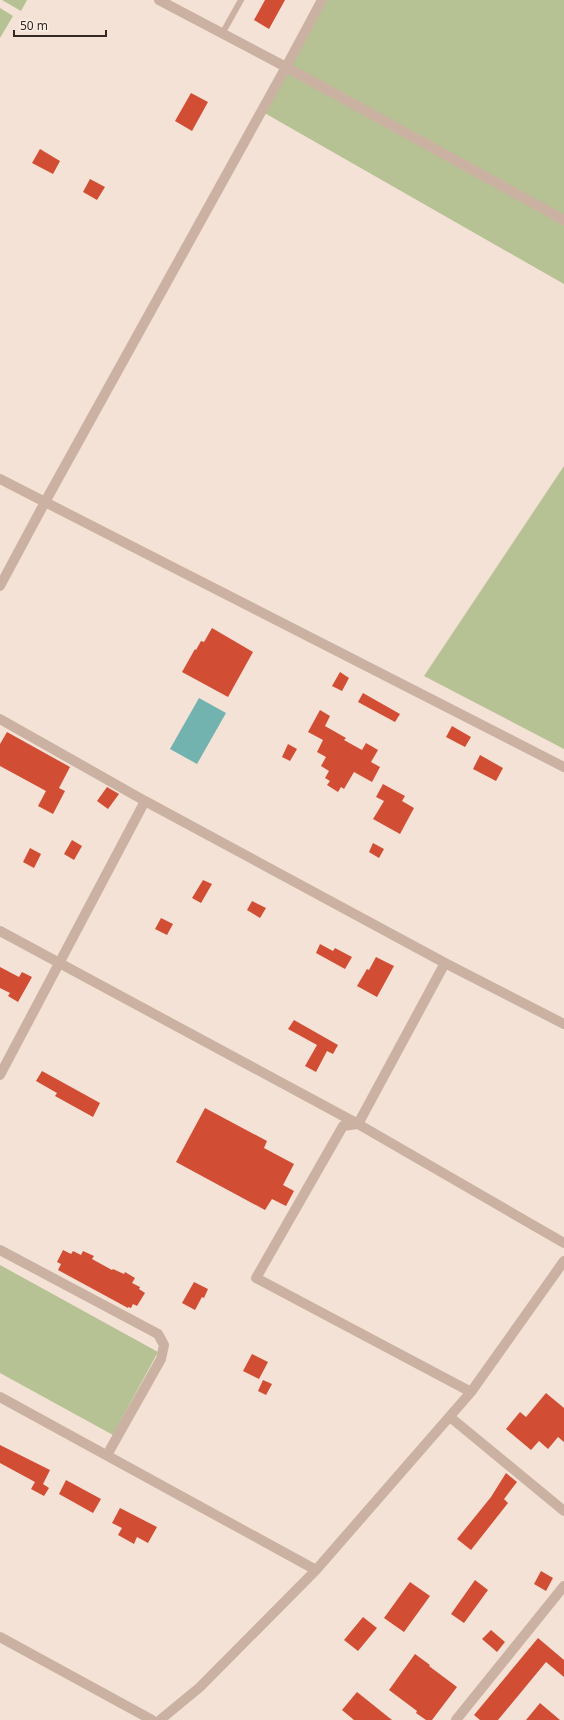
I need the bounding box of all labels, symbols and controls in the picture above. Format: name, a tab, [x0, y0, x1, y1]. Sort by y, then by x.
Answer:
scale bar	[14, 12, 106, 38]
text: 50 m	[20, 17, 48, 34]

